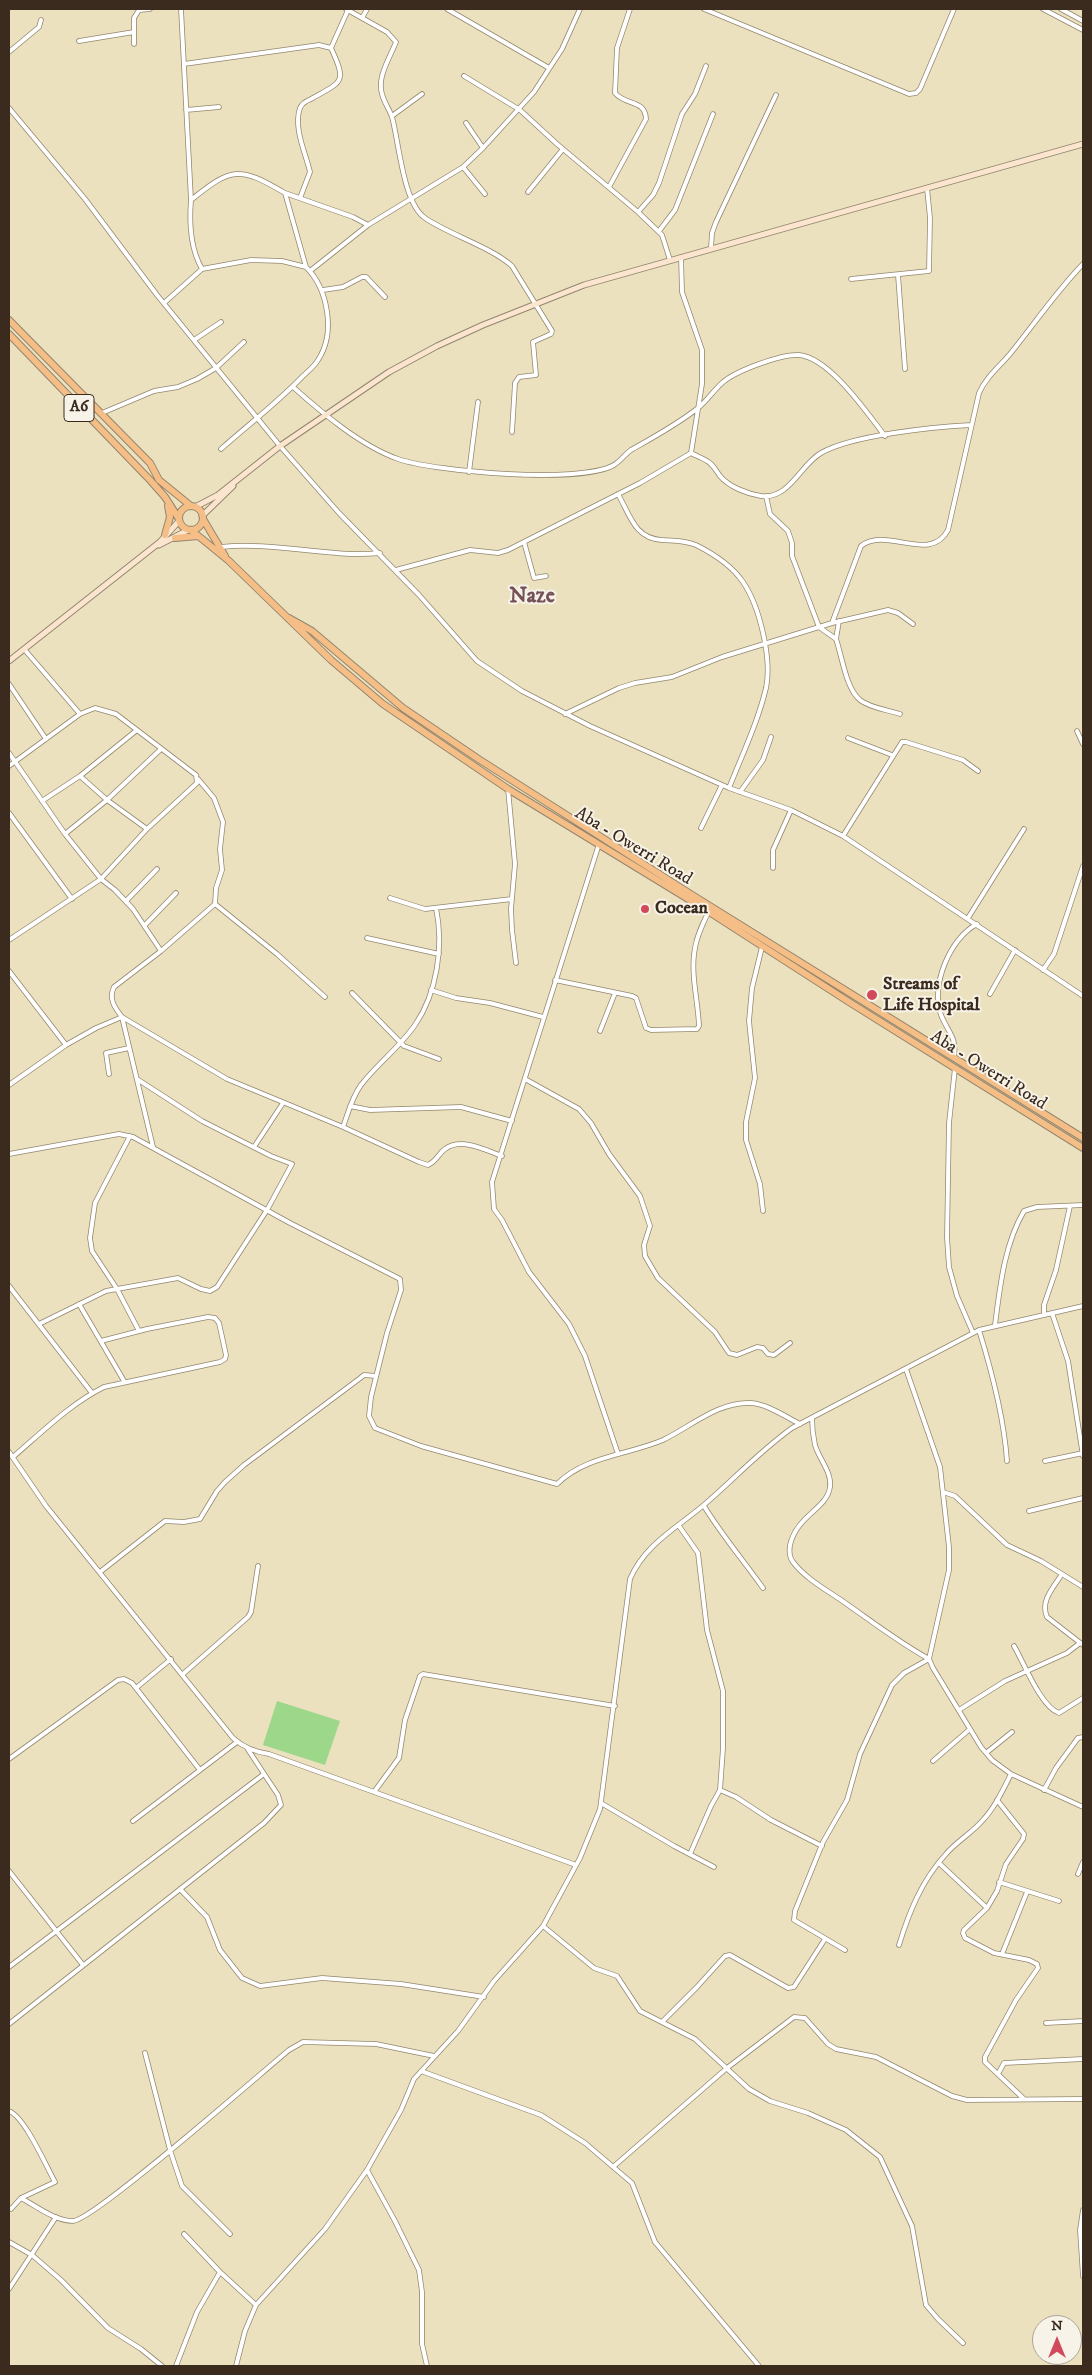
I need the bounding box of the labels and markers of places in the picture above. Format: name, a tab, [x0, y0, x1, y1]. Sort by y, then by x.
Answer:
place label: Cocean	[655, 898, 708, 920]
marker: Cocean	[639, 903, 651, 915]
place label: Streams of Life Hospital	[883, 974, 980, 1016]
marker: Streams of Life Hospital	[865, 988, 879, 1002]

